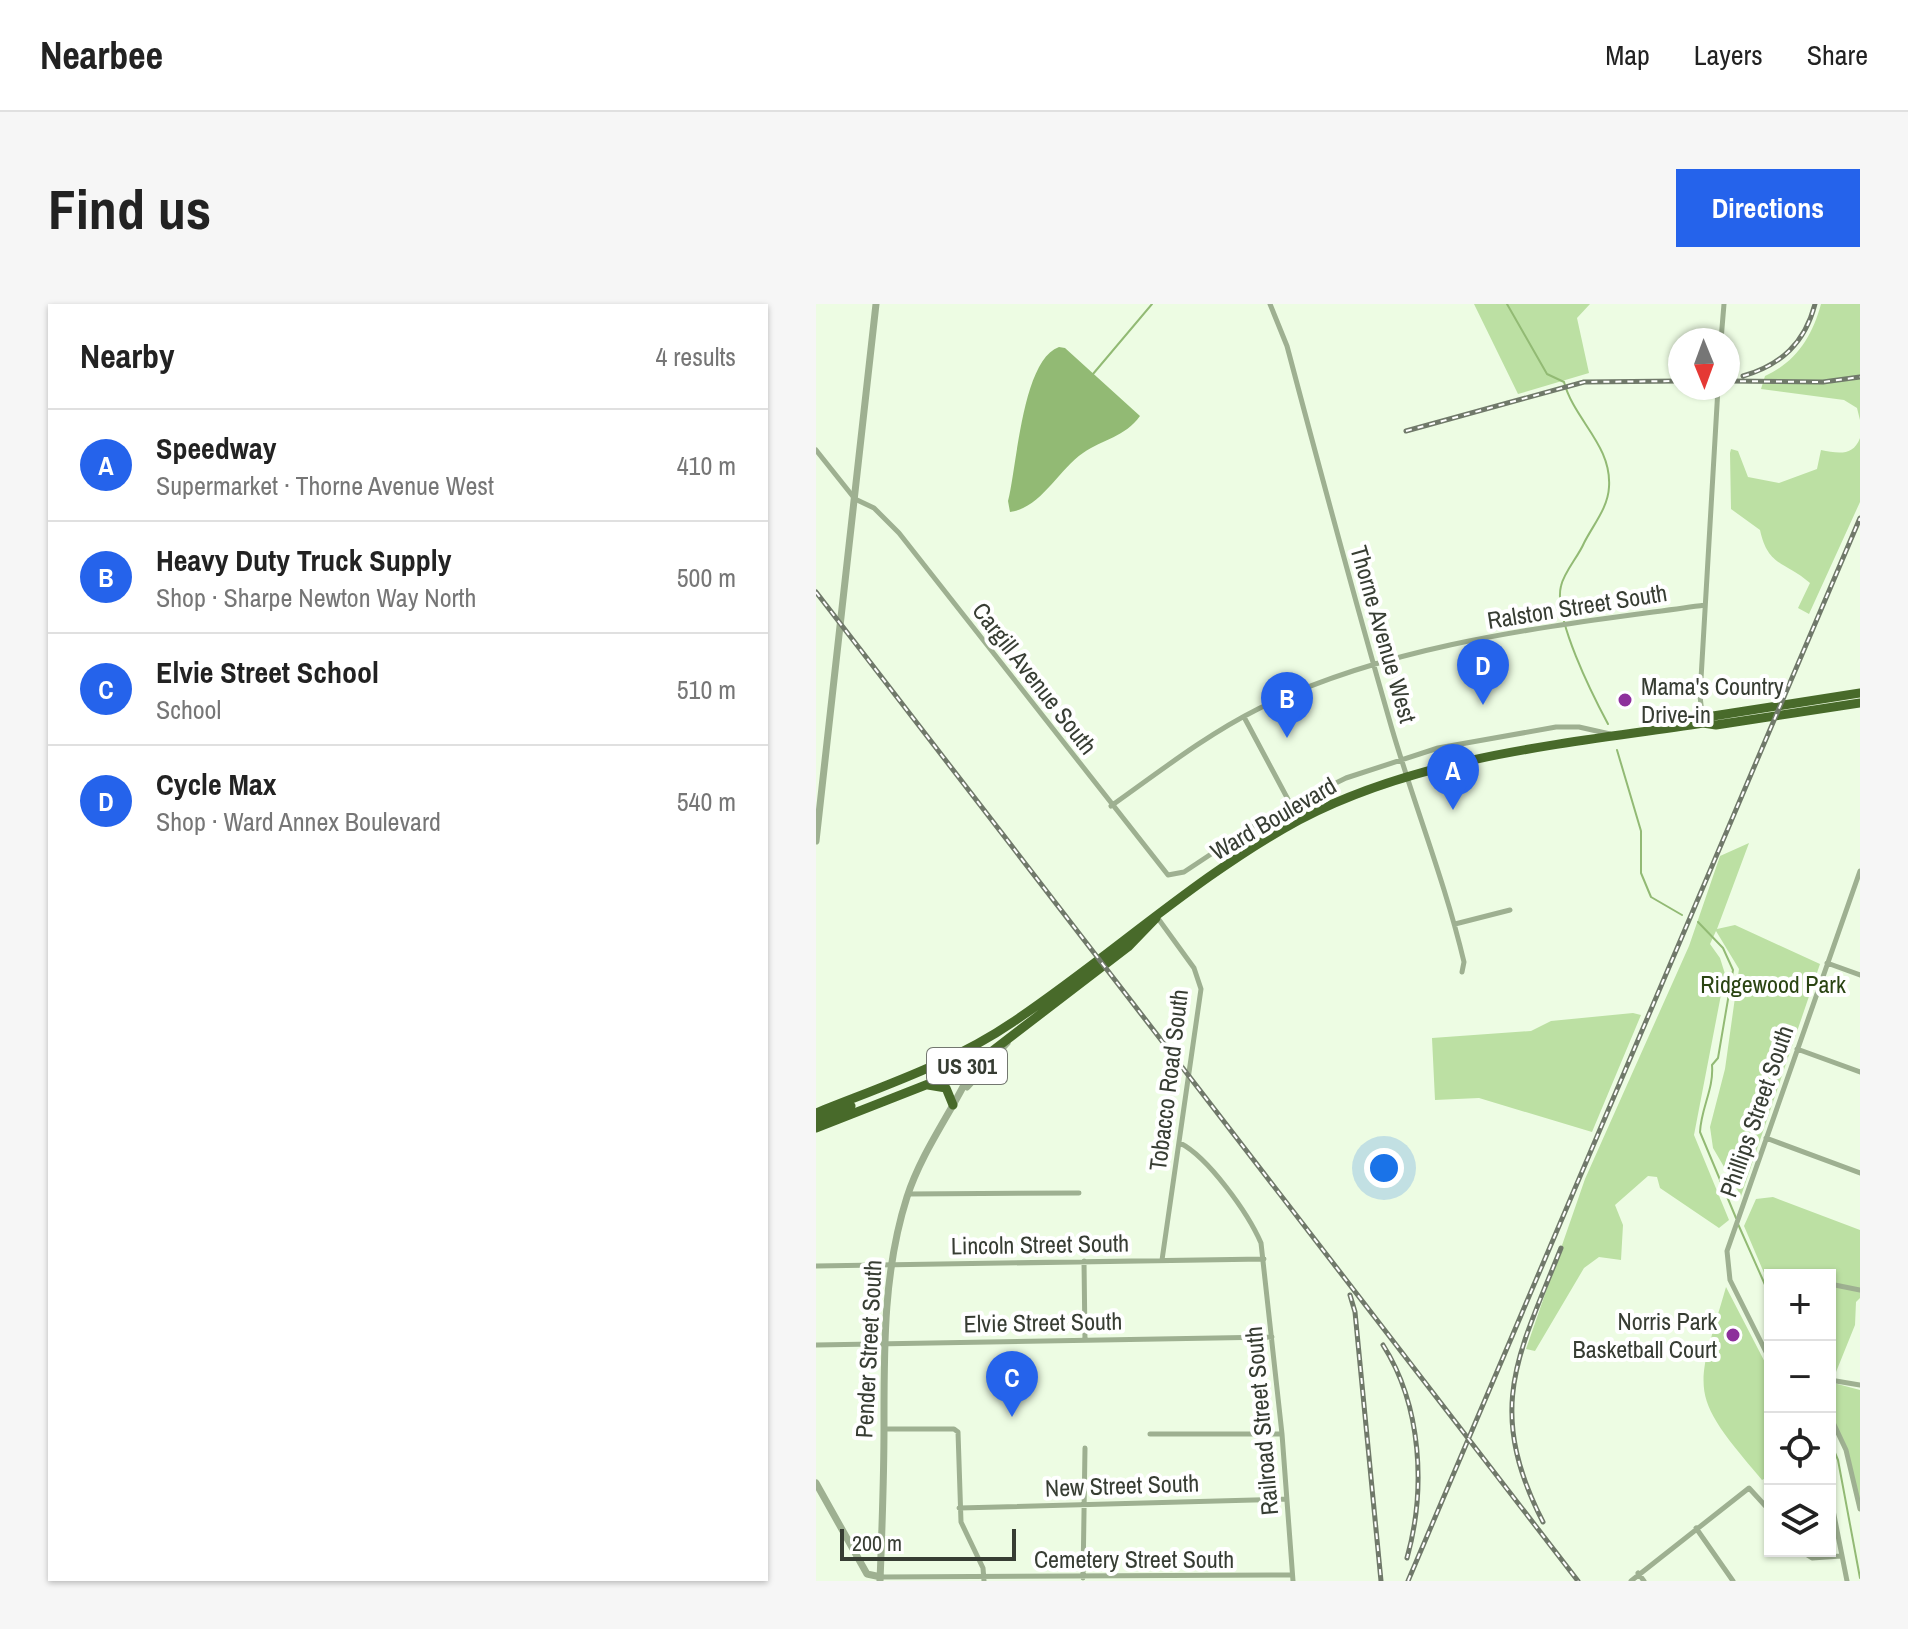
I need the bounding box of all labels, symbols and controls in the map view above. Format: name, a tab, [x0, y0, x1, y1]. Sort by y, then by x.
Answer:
text: Nearbee	[40, 30, 163, 81]
text: Map	[1605, 36, 1650, 74]
text: Layers	[1694, 36, 1763, 74]
text: Share	[1807, 36, 1868, 74]
button: Directions	[1676, 169, 1860, 247]
text: Find us	[48, 171, 211, 246]
north arrow	[1668, 328, 1740, 400]
text: Nearby	[80, 333, 175, 379]
text: 4 results	[655, 339, 736, 374]
text: Speedway	[156, 428, 276, 468]
text: A	[98, 448, 114, 483]
text: 410 m	[677, 448, 736, 483]
text: Supermarket · Thorne Avenue West	[156, 468, 494, 503]
text: Heavy Duty Truck Supply	[156, 540, 451, 580]
street label: Thorne Avenue West	[1343, 542, 1425, 727]
text: B	[98, 560, 114, 595]
text: 500 m	[677, 560, 736, 595]
street label: Ralston Street South	[1485, 576, 1669, 636]
text: Shop · Sharpe Newton Way North	[156, 580, 476, 615]
street label: Cargill Avenue South	[966, 595, 1104, 761]
pin: D	[1457, 639, 1509, 705]
text: Elvie Street School	[156, 652, 379, 692]
place label: Mama's Country Drive-in	[1641, 670, 1784, 730]
text: C	[98, 672, 114, 707]
text: 510 m	[677, 672, 736, 707]
pin: B	[1261, 672, 1313, 738]
marker: Mama's Country Drive-in	[1616, 691, 1634, 709]
text: School	[156, 692, 221, 727]
pin: A	[1427, 744, 1479, 810]
text: Cycle Max	[156, 764, 276, 804]
street label: Ward Boulevard	[1204, 769, 1342, 867]
text: D	[98, 784, 114, 819]
text: 540 m	[677, 784, 736, 819]
text: Shop · Ward Annex Boulevard	[156, 804, 441, 839]
park label: Ridgewood Park	[1700, 968, 1846, 1000]
street label: Tobacco Road South	[1141, 987, 1195, 1173]
street label: Phillips Street South	[1712, 1021, 1800, 1201]
road number: US 301	[927, 1048, 1007, 1084]
your location	[1364, 1148, 1404, 1188]
street label: Lincoln Street South	[951, 1226, 1129, 1262]
street label: Pender Street South	[847, 1259, 889, 1439]
map controls	[1764, 1269, 1836, 1557]
button: +	[1764, 1269, 1836, 1341]
street label: Elvie Street South	[963, 1305, 1123, 1339]
place label: Norris Park Basketball Court	[1573, 1305, 1718, 1365]
street label: Railroad Street South	[1237, 1325, 1285, 1517]
marker: Norris Park Basketball Court	[1724, 1326, 1742, 1344]
button: −	[1764, 1341, 1836, 1413]
pin: C	[986, 1351, 1038, 1417]
button: locate	[1764, 1413, 1836, 1485]
street label: New Street South	[1044, 1466, 1200, 1504]
button: layers	[1764, 1485, 1836, 1557]
scale bar	[840, 1525, 1016, 1561]
text: 200 m	[852, 1528, 902, 1558]
street label: Cemetery Street South	[1034, 1543, 1234, 1575]

